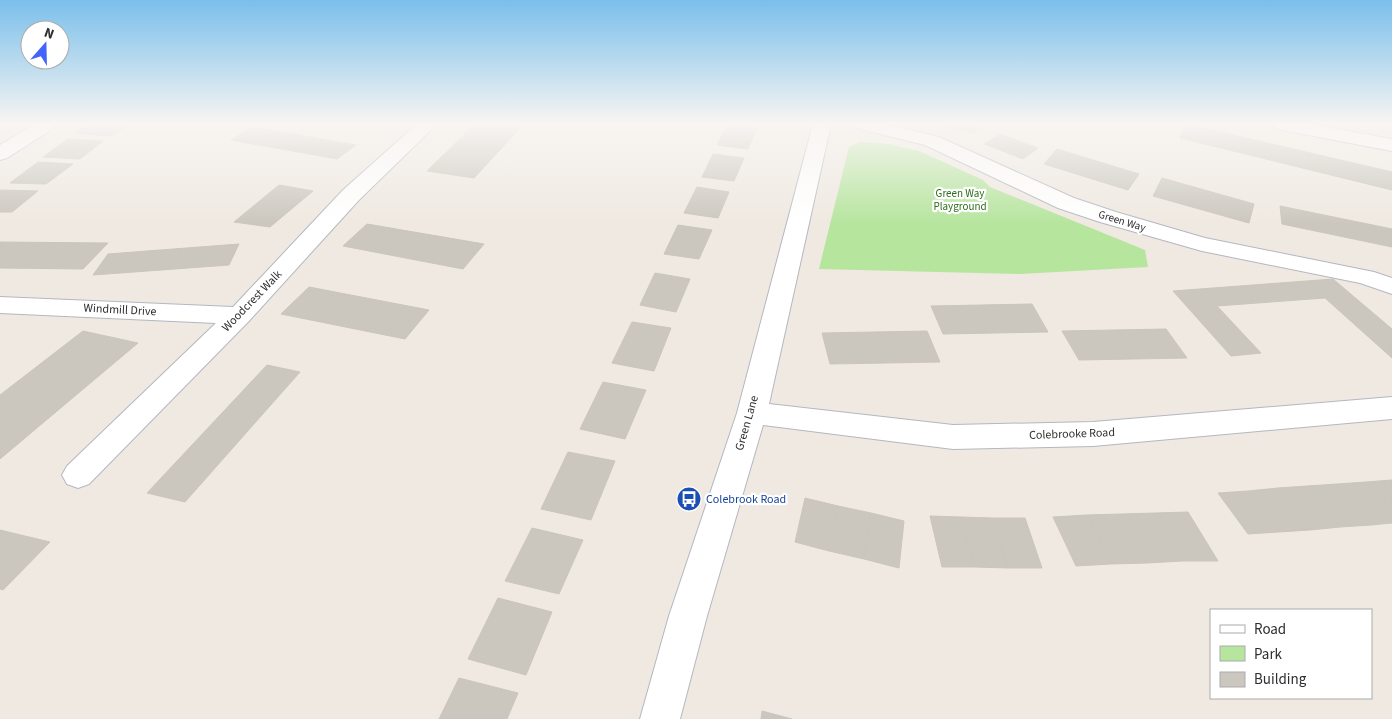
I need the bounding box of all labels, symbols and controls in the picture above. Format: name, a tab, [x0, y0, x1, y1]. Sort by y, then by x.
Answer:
north arrow	[20, 20, 70, 70]
text: N	[41, 23, 57, 45]
park label: Green Way Playground	[933, 186, 987, 214]
street label: Green Way	[1096, 207, 1148, 235]
street label: Woodcrest Walk	[218, 266, 286, 336]
street label: Windmill Drive	[83, 300, 157, 320]
street label: Green Lane	[731, 393, 763, 453]
street label: Colebrooke Road	[1029, 424, 1115, 444]
bus stop icon: Colebrook Road	[676, 486, 702, 512]
place label: Colebrook Road	[706, 491, 786, 508]
legend	[1210, 609, 1372, 699]
text: Road	[1254, 619, 1286, 640]
text: Park	[1254, 644, 1283, 665]
text: Building	[1254, 669, 1307, 690]

